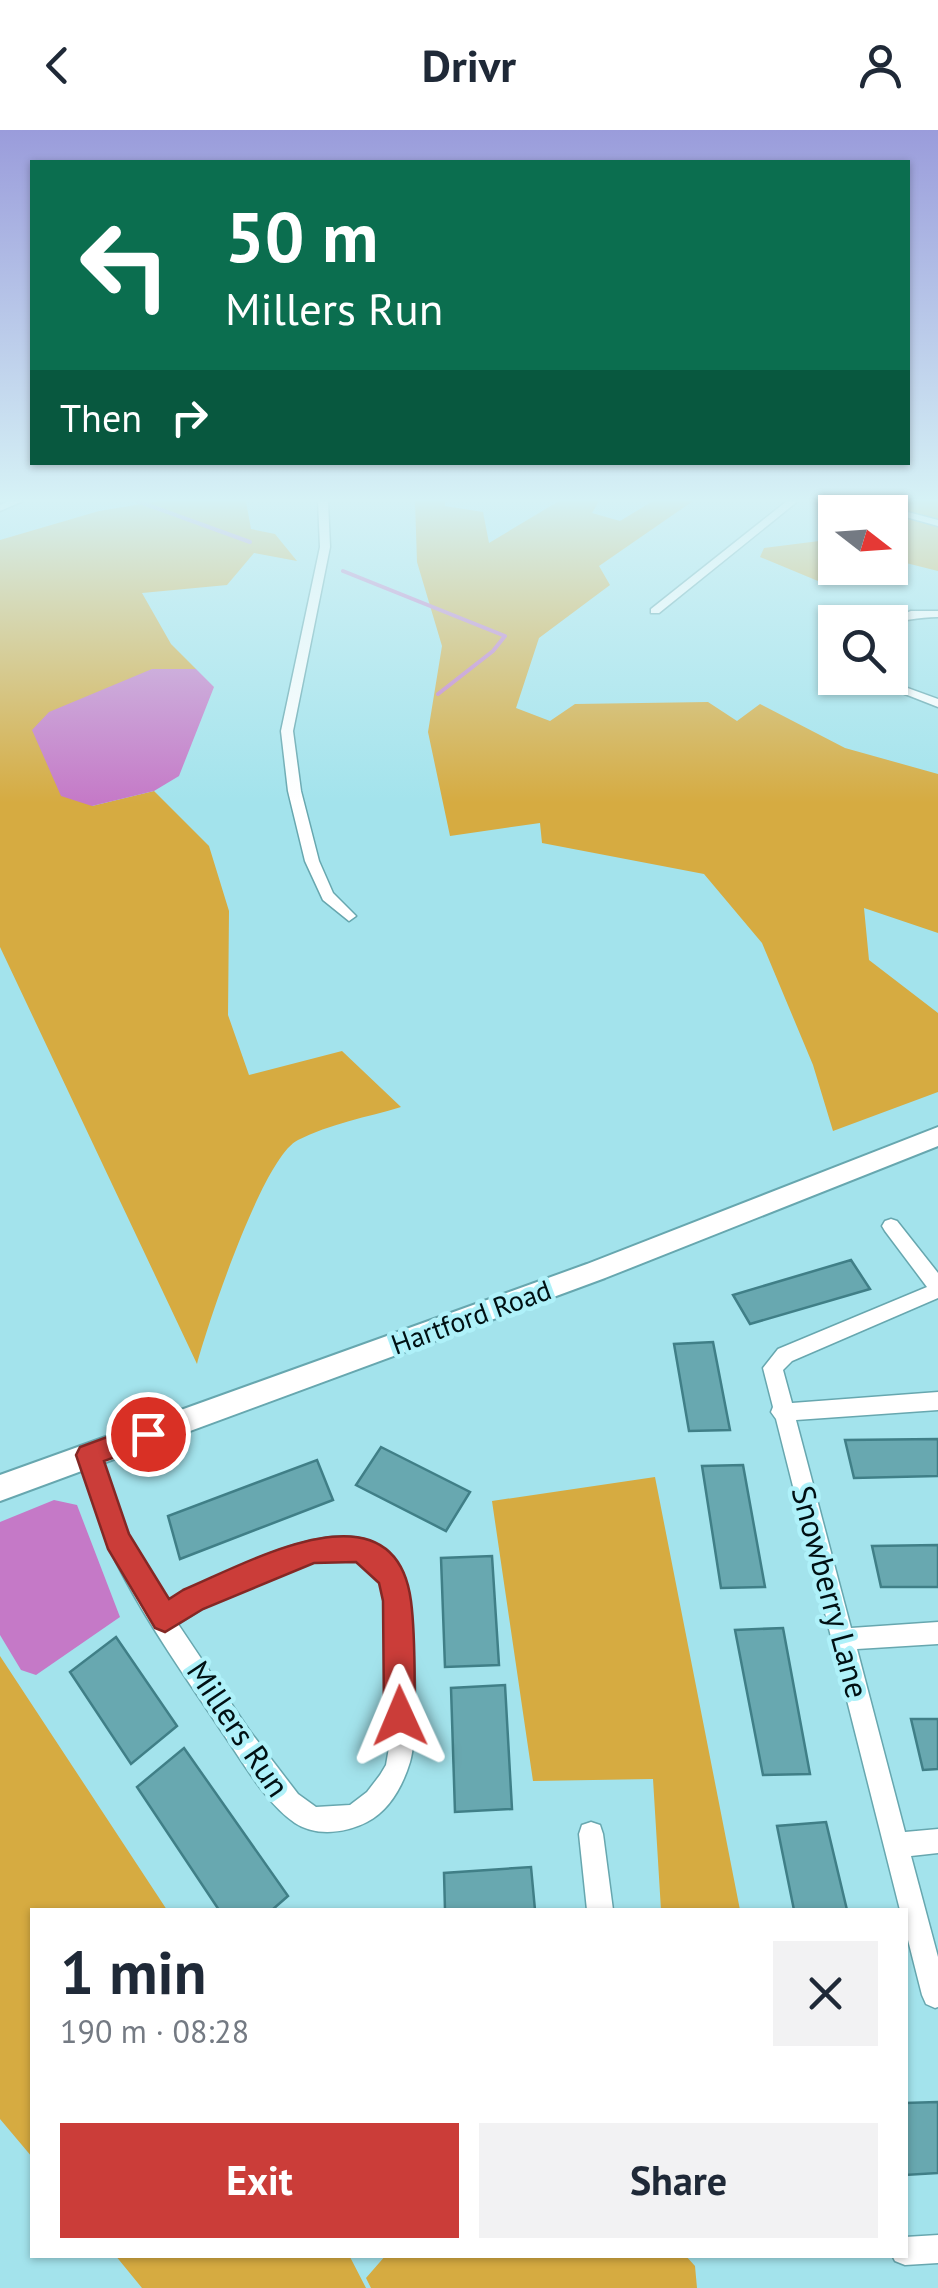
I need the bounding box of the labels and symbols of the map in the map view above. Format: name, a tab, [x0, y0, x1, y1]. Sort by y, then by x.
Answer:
north arrow	[818, 495, 908, 585]
street label: Hartford Road	[386, 1270, 556, 1363]
pin	[106, 1392, 191, 1477]
street label: Snowberry Lane	[782, 1481, 879, 1702]
street label: Millers Run	[178, 1652, 300, 1805]
position arrow	[348, 1664, 452, 1768]

